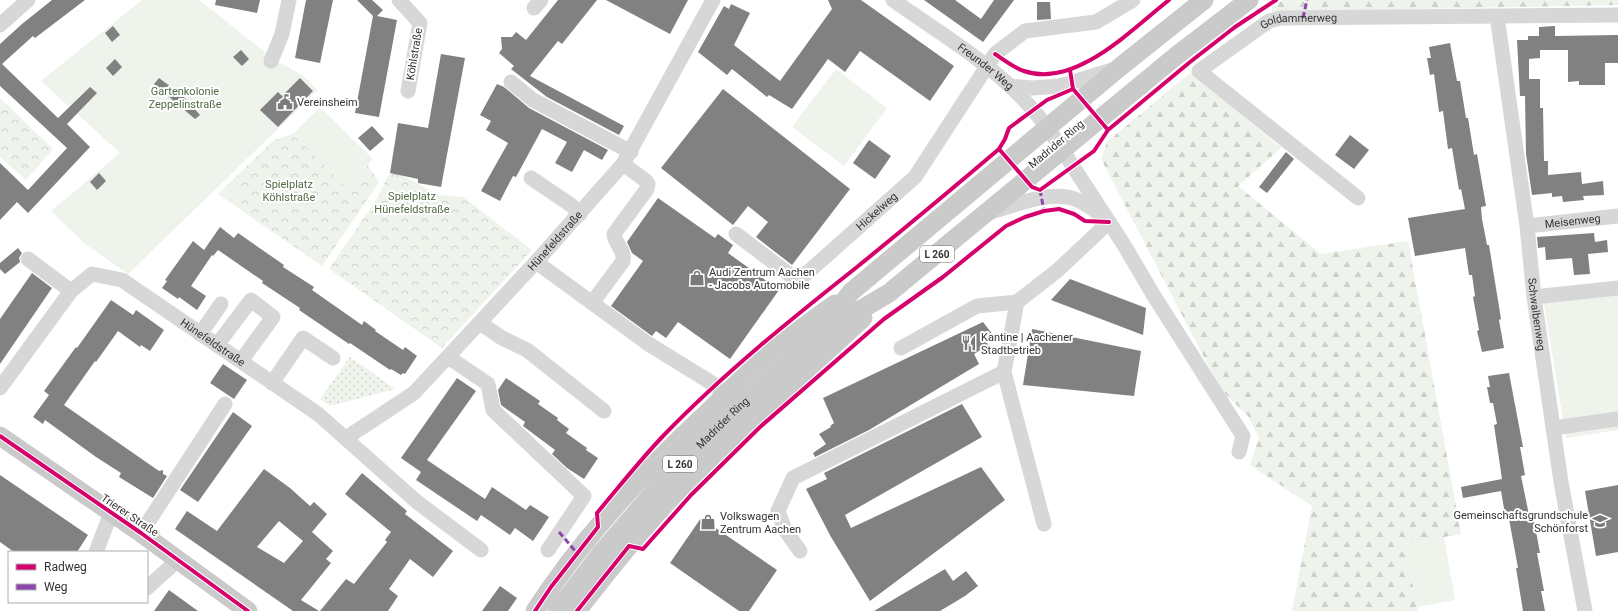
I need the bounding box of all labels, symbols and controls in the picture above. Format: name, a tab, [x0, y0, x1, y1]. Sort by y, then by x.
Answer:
street label: Goldammerweg	[1258, 12, 1337, 32]
street label: Köhlstraße	[404, 27, 425, 81]
street label: Freunder Weg	[955, 41, 1016, 93]
park label: Gartenkolonie Zeppelinstraße	[148, 85, 222, 111]
public building icon: Vereinsheim	[276, 93, 294, 111]
place label: Vereinsheim	[297, 96, 358, 109]
street label: Madrider Ring	[1026, 117, 1087, 171]
park label: Spielplatz Köhlstraße	[263, 178, 316, 204]
park label: Spielplatz Hünefeldstraße	[374, 190, 450, 216]
street label: Hickelweg	[854, 190, 900, 233]
street label: Hünefeldstraße	[525, 208, 585, 274]
street label: Meisenweg	[1544, 212, 1601, 231]
road number: L 260	[920, 246, 954, 262]
place label: Audi Zentrum Aachen - Jacobs Automobile	[709, 266, 815, 292]
shop icon: Audi Zentrum Aachen - Jacobs Automobile	[688, 269, 706, 287]
street label: Schwalbenweg	[1525, 277, 1548, 352]
street label: Hünefeldstraße	[178, 316, 248, 369]
place label: Kantine | Aachener Stadtbetrieb	[981, 331, 1073, 357]
restaurant icon: Kantine | Aachener Stadtbetrieb	[960, 334, 978, 352]
street label: Madrider Ring	[694, 395, 752, 452]
road number: L 260	[663, 456, 697, 472]
street label: Trierer Straße	[99, 491, 161, 539]
place label: Gemeinschaftsgrundschule Schönforst	[1454, 509, 1588, 535]
place label: Volkswagen Zentrum Aachen	[720, 510, 801, 536]
school or university icon: Gemeinschaftsgrundschule Schönforst	[1591, 512, 1609, 530]
shop icon: Volkswagen Zentrum Aachen	[699, 513, 717, 531]
legend	[8, 551, 148, 603]
text: Radweg	[44, 560, 87, 574]
text: Weg	[44, 580, 68, 594]

